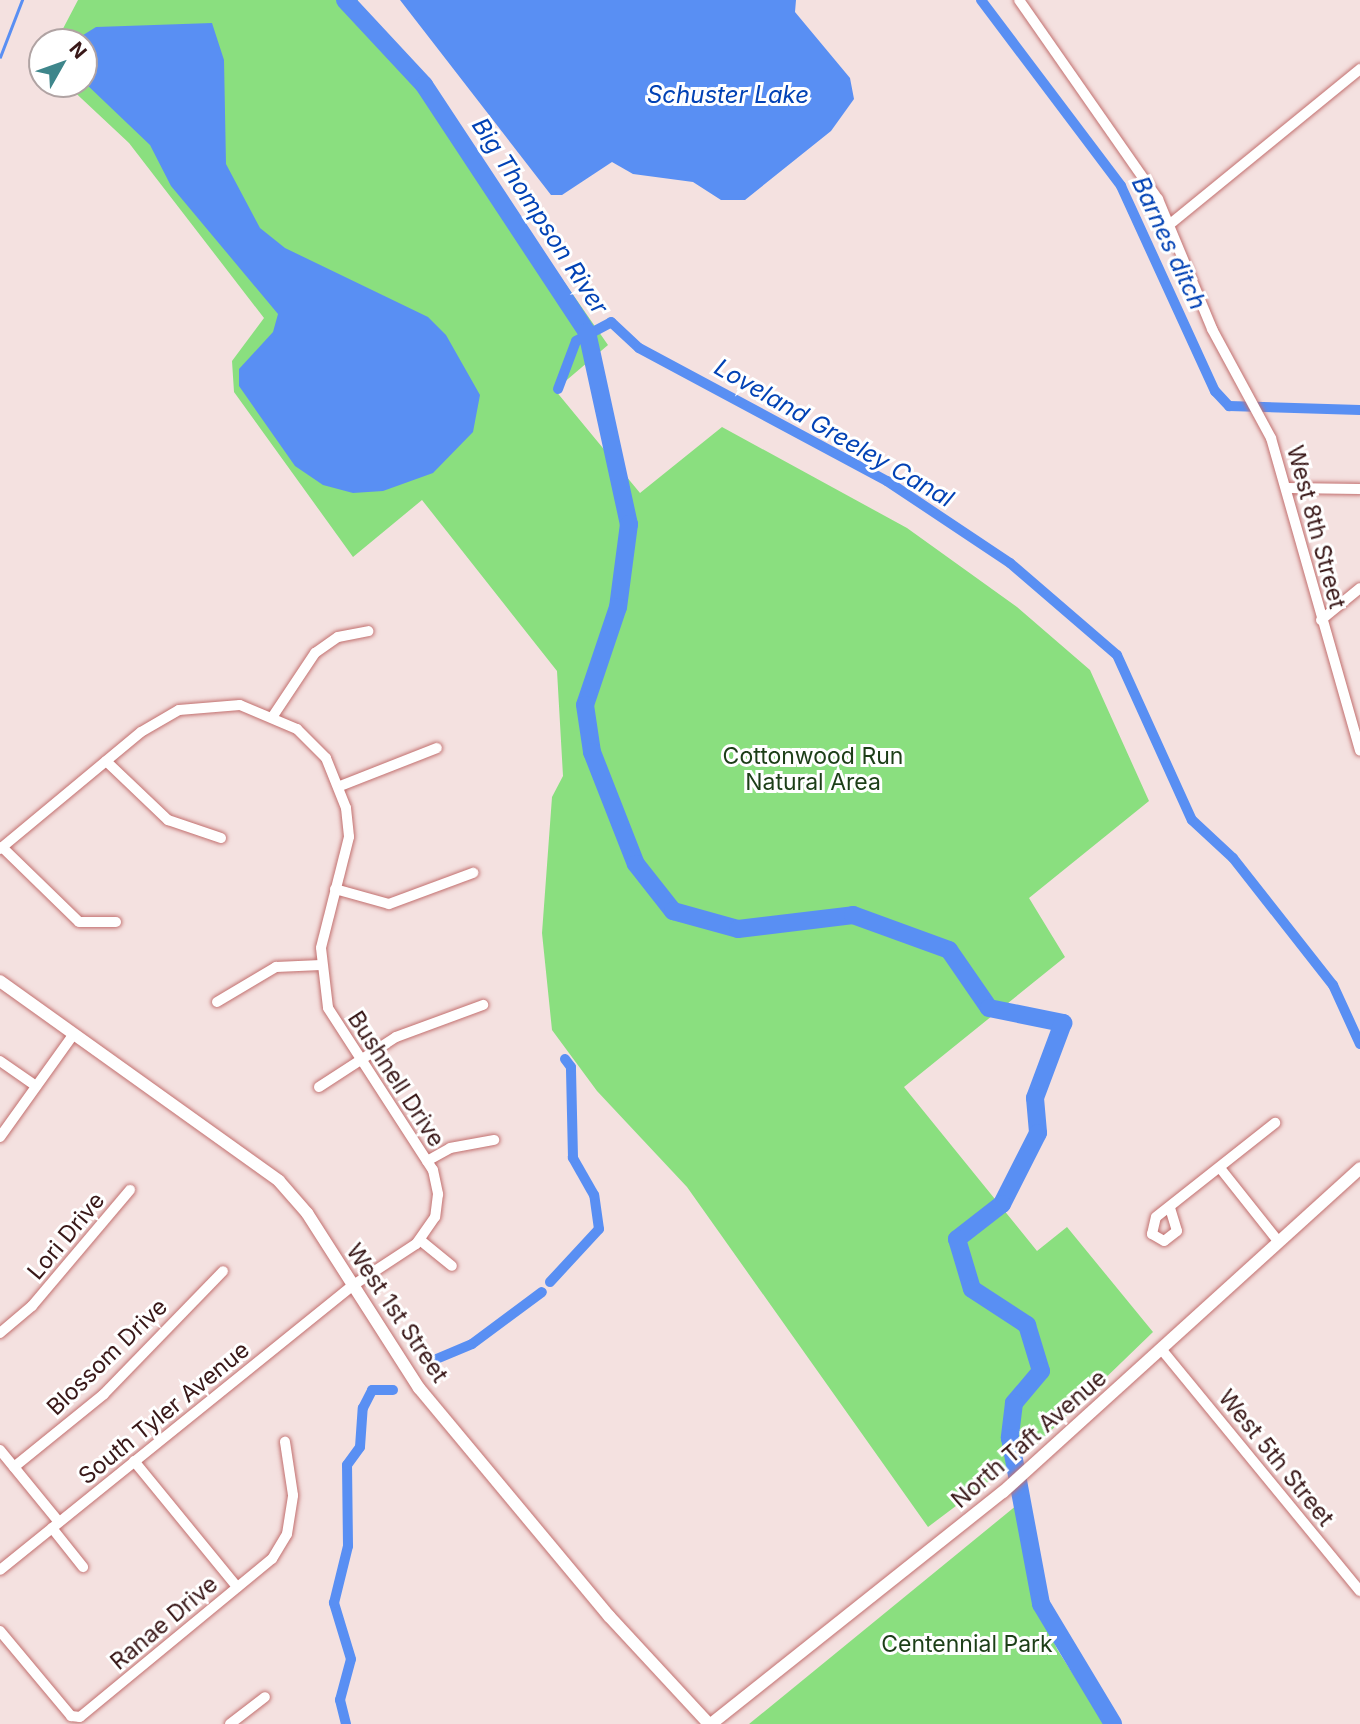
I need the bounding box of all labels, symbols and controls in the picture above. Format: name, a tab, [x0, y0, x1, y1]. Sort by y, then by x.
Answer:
north arrow	[28, 28, 98, 98]
text: N	[64, 38, 91, 63]
water label: Schuster Lake	[647, 81, 809, 109]
water label: Big Thompson River	[466, 113, 614, 319]
water label: Barnes ditch	[1126, 172, 1212, 314]
water label: Loveland Greeley Canal	[709, 353, 959, 513]
street label: West 8th Street	[1281, 442, 1351, 612]
park label: Cottonwood Run Natural Area	[723, 742, 903, 796]
street label: Bushnell Drive	[342, 1006, 450, 1152]
street label: Lori Drive	[22, 1187, 110, 1285]
street label: West 1st Street	[340, 1238, 454, 1388]
street label: Blossom Drive	[41, 1293, 173, 1421]
street label: South Tyler Avenue	[73, 1336, 255, 1490]
street label: North Taft Avenue	[946, 1364, 1112, 1514]
street label: West 5th Street	[1213, 1384, 1339, 1532]
street label: Ranae Drive	[105, 1570, 223, 1676]
park label: Centennial Park	[881, 1630, 1053, 1658]

